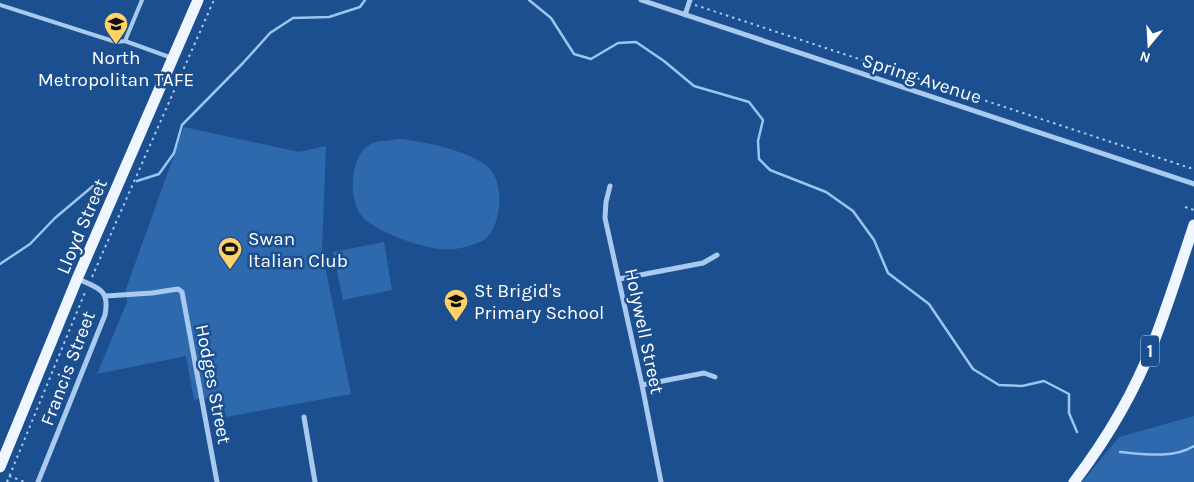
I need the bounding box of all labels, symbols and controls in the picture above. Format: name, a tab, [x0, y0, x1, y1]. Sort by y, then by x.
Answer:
school or university icon: North Metropolitan TAFE	[103, 11, 129, 45]
north arrow	[1124, 20, 1174, 70]
place label: North Metropolitan TAFE	[38, 47, 194, 91]
text: N	[1138, 47, 1153, 67]
street label: Spring Avenue	[859, 49, 984, 109]
street label: Lloyd Street	[52, 175, 112, 277]
place label: Swan Italian Club	[248, 228, 348, 272]
sports icon: Swan Italian Club	[217, 236, 243, 270]
street label: Holywell Street	[620, 266, 668, 396]
place label: St Brigid's Primary School	[474, 280, 604, 324]
school or university icon: St Brigid's Primary School	[443, 288, 469, 322]
street label: Francis Street	[36, 308, 100, 429]
street label: Hodges Street	[191, 322, 235, 446]
road number: 1	[1141, 336, 1159, 366]

